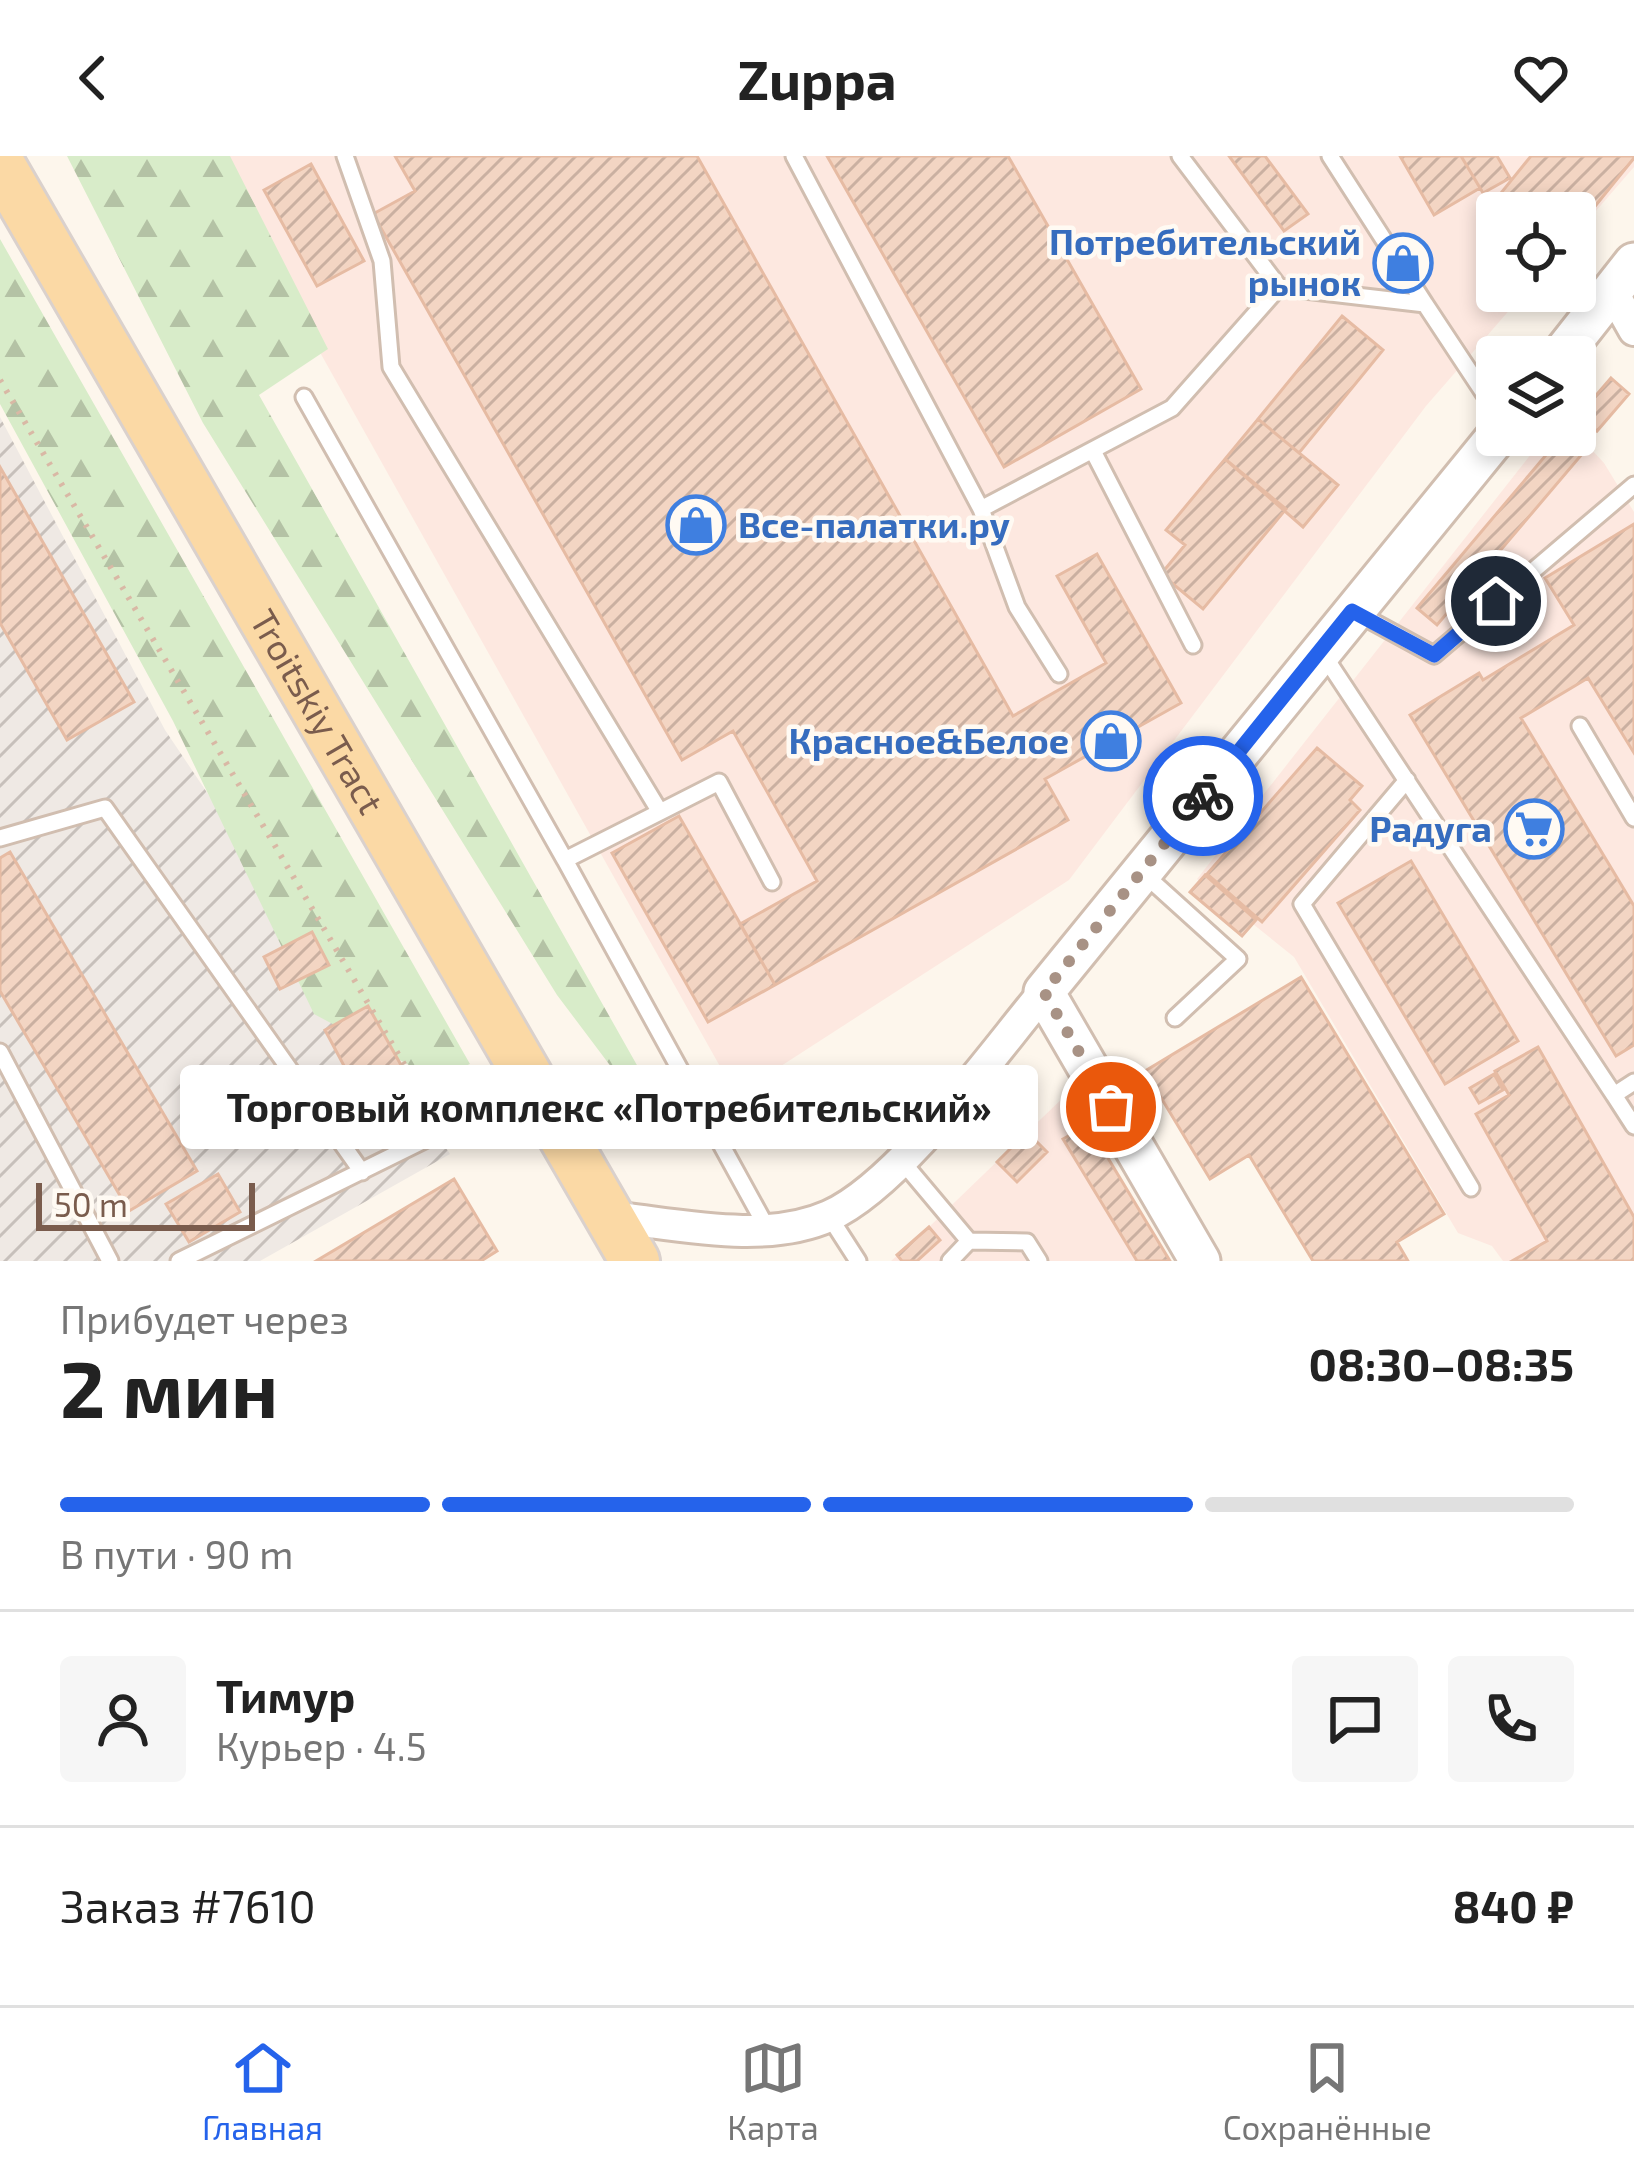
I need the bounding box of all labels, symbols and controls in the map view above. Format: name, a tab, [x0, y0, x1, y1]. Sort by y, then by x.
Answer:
icon: back	[60, 45, 126, 111]
icon: heart	[1508, 45, 1574, 111]
text: Zuppa	[737, 46, 897, 111]
map controls	[1476, 192, 1596, 456]
button: locate	[1476, 192, 1596, 312]
place label: Потребительский рынок	[1049, 219, 1361, 303]
shop icon: Потребительский рынок	[1372, 232, 1434, 294]
button: layers	[1476, 336, 1596, 456]
shop icon: Все-палатки.ру	[665, 494, 727, 556]
place label: Все-палатки.ру	[738, 502, 1011, 546]
pin	[1445, 550, 1547, 652]
icon: home	[1463, 568, 1529, 634]
street label: Troitskiy Tract	[242, 601, 394, 821]
shop icon: Красное&Белое	[1080, 710, 1142, 772]
place label: Красное&Белое	[789, 718, 1069, 761]
courier	[1143, 736, 1263, 856]
icon: bike	[1170, 763, 1236, 829]
supermarket icon: Радуга	[1503, 798, 1565, 860]
place label: Радуга	[1369, 806, 1492, 850]
pin	[1060, 1056, 1162, 1158]
callout: Торговый комплекс «Потребительский»	[181, 1065, 1039, 1149]
icon: bag	[1078, 1074, 1144, 1140]
text: Торговый комплекс «Потребительский»	[226, 1083, 992, 1130]
scale bar	[36, 1177, 255, 1230]
text: 50 m	[54, 1184, 128, 1224]
text: Прибудет через	[60, 1295, 349, 1342]
text: 08:30–08:35	[1309, 1336, 1574, 1390]
text: 2 мин	[60, 1340, 278, 1434]
text: В пути · 90 m	[60, 1530, 293, 1577]
button: person	[60, 1656, 186, 1782]
button: chat	[1292, 1656, 1418, 1782]
button: phone	[1448, 1656, 1574, 1782]
text: Тимур	[216, 1668, 355, 1722]
text: Курьер · 4.5	[216, 1722, 427, 1769]
text: Заказ #7610	[60, 1878, 316, 1932]
text: 840 ₽	[1453, 1878, 1574, 1932]
tab: Главная	[202, 2035, 323, 2147]
tab: Карта	[727, 2035, 819, 2147]
tab: Сохранённые	[1223, 2035, 1432, 2147]

